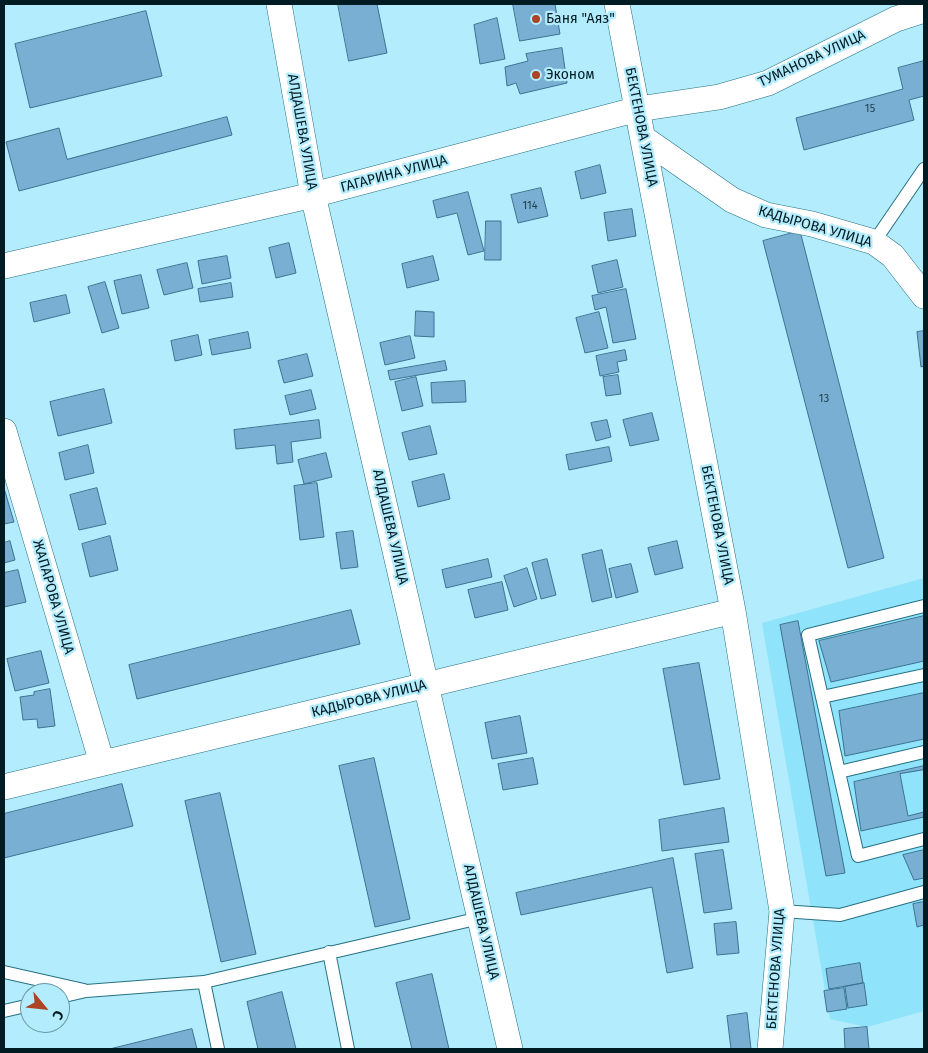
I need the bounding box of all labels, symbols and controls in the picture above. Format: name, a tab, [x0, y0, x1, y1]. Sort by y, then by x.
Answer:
place label: Баня "Аяз"	[546, 11, 615, 27]
marker: Баня "Аяз"	[530, 13, 542, 25]
street label: ТУМАНОВА УЛИЦА	[756, 27, 868, 91]
street label: БЕКТЕНОВА УЛИЦА	[621, 66, 661, 188]
place label: Эконом	[546, 67, 595, 83]
marker: Эконом	[530, 69, 542, 81]
street label: АЛДАШЕВА УЛИЦА	[284, 73, 320, 191]
house number: 15	[865, 102, 875, 116]
street label: ГАГАРИНА УЛИЦА	[339, 152, 449, 196]
house number: 114	[522, 199, 538, 213]
street label: КАДЫРОВА УЛИЦА	[756, 203, 874, 251]
house number: 13	[819, 392, 829, 406]
street label: БЕКТЕНОВА УЛИЦА	[697, 464, 737, 586]
street label: АЛДАШЕВА УЛИЦА	[369, 468, 411, 586]
street label: ЖАПАРОВА УЛИЦА	[29, 538, 77, 656]
street label: КАДЫРОВА УЛИЦА	[310, 677, 428, 721]
street label: АЛДАШЕВА УЛИЦА	[460, 863, 502, 981]
street label: БЕКТЕНОВА УЛИЦА	[763, 908, 789, 1030]
north arrow	[20, 983, 70, 1033]
text: С	[48, 1007, 67, 1022]

